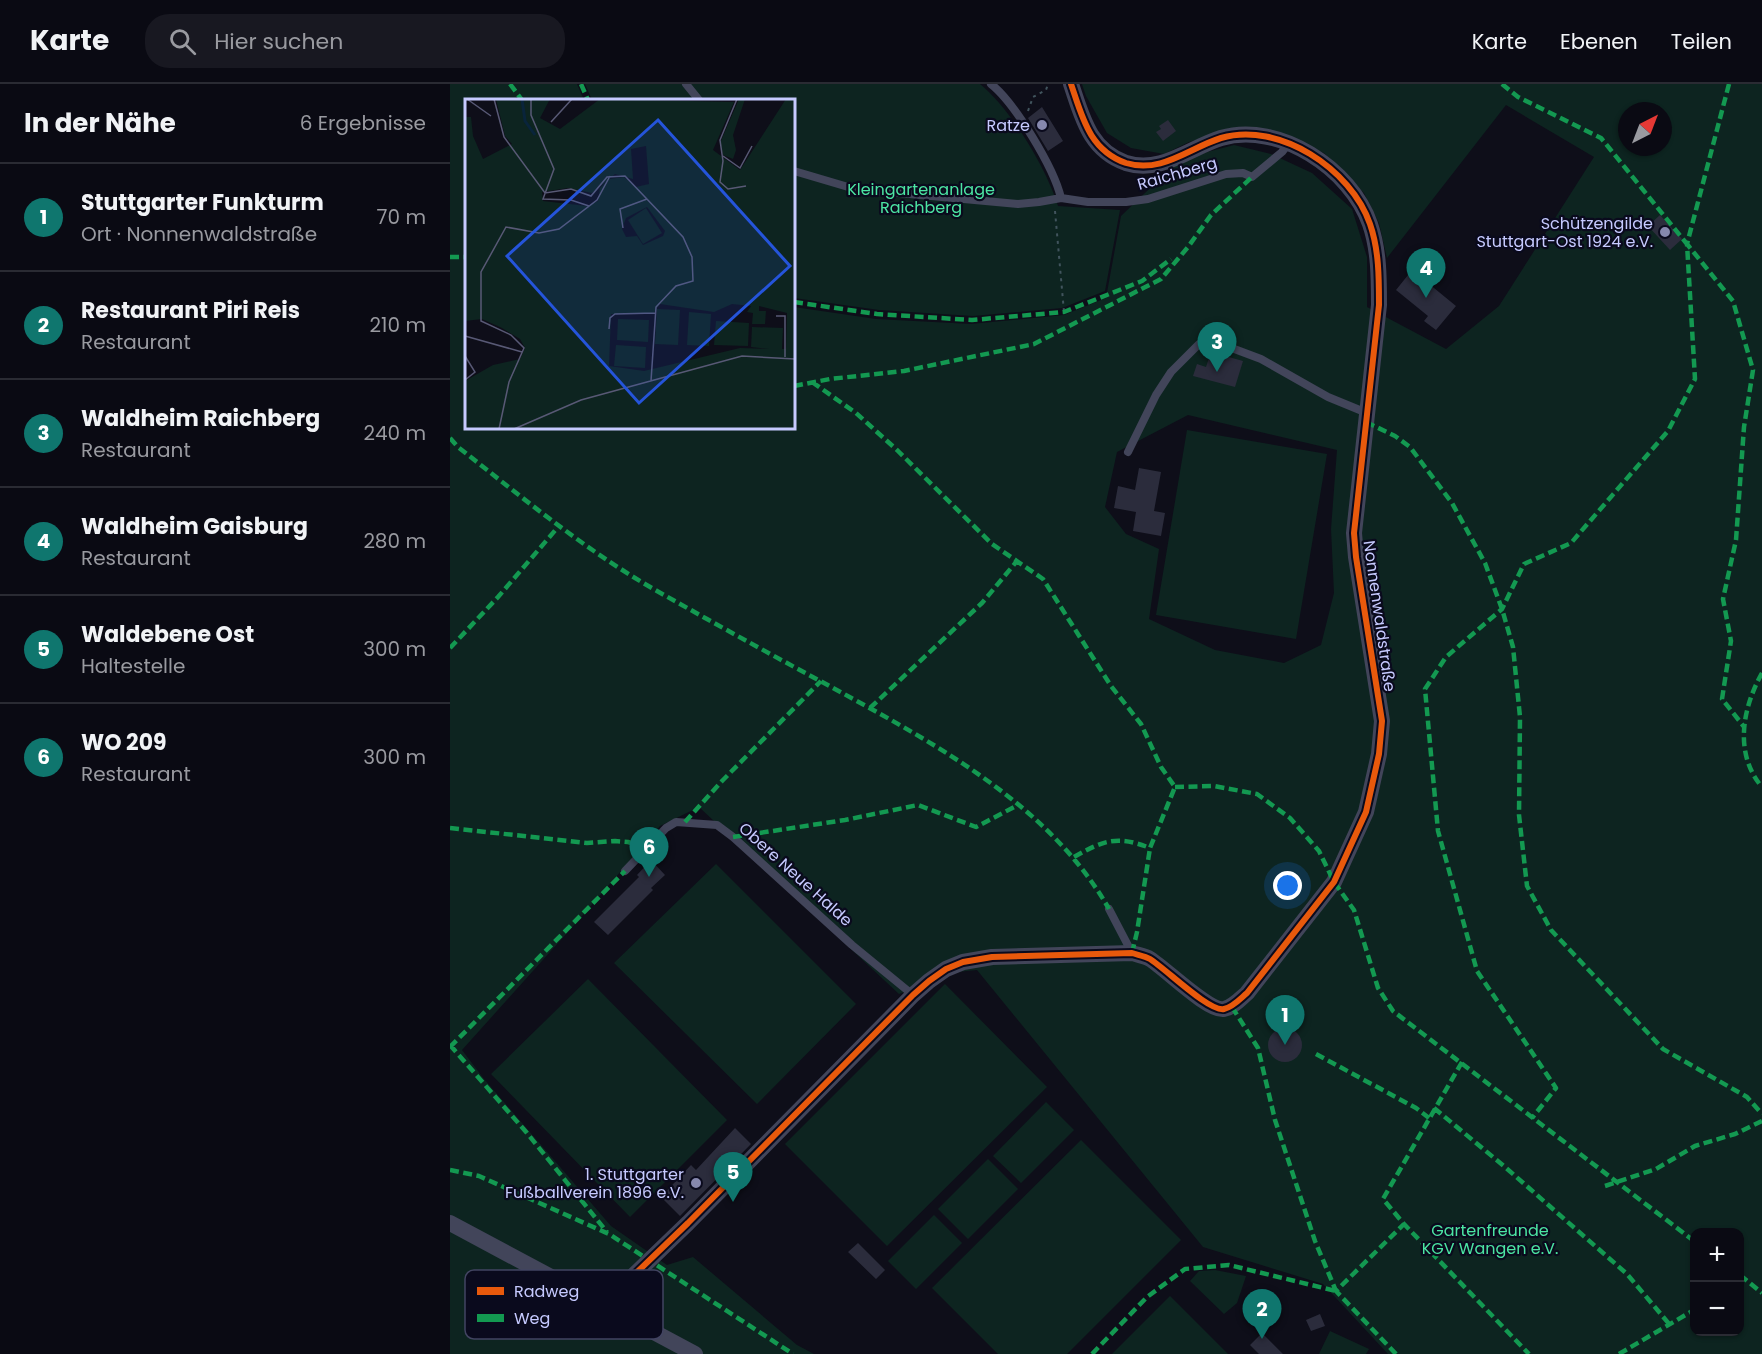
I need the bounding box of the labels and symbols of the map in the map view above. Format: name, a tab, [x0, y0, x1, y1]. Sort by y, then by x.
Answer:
inset map	[465, 99, 795, 429]
north arrow	[1618, 102, 1672, 156]
place label: Ratze	[986, 114, 1030, 137]
marker: Ratze	[1035, 118, 1049, 132]
street label: Raichberg	[1135, 151, 1220, 196]
park label: Kleingartenanlage Raichberg	[847, 178, 995, 219]
place label: Schützengilde Stuttgart-Ost 1924 e.V.	[1476, 212, 1653, 253]
marker: Schützengilde Stuttgart-Ost 1924 e.V.	[1658, 225, 1672, 239]
pin: 4	[1406, 248, 1446, 298]
pin: 3	[1198, 322, 1236, 372]
street label: Nonnenwaldstraße	[1357, 539, 1402, 693]
street label: Obere Neue Halde	[734, 817, 858, 932]
pin: 6	[630, 828, 668, 877]
your location	[1273, 871, 1302, 900]
pin: 1	[1266, 996, 1304, 1045]
pin: 5	[714, 1152, 752, 1202]
place label: 1. Stuttgarter Fußballverein 1896 e.V.	[505, 1163, 684, 1204]
marker: 1. Stuttgarter Fußballverein 1896 e.V.	[689, 1176, 703, 1190]
park label: Gartenfreunde KGV Wangen e.V.	[1422, 1219, 1558, 1260]
legend	[465, 1270, 663, 1339]
text: Radweg	[514, 1280, 579, 1303]
pin: 2	[1242, 1290, 1282, 1339]
text: Weg	[514, 1307, 550, 1330]

